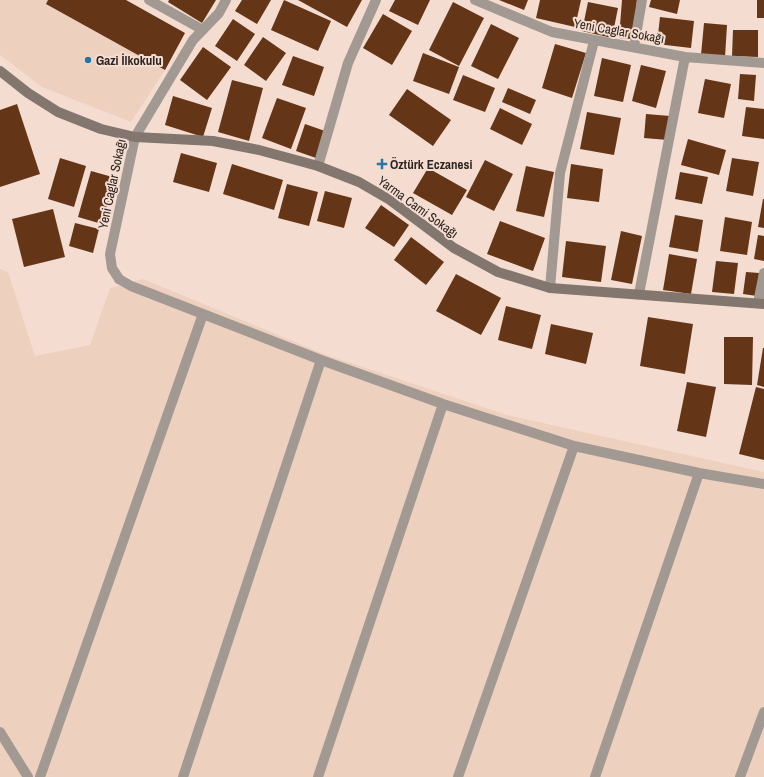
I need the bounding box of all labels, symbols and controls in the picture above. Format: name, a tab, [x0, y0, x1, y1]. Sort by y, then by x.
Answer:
street label: Yeni Caglar Sokağı	[572, 15, 666, 47]
place label: Gazi İlkokulu	[96, 52, 162, 69]
marker: Gazi İlkokulu	[83, 55, 93, 65]
street label: Yeni Caglar Sokağı	[94, 137, 130, 231]
place label: Öztürk Eczanesi	[390, 156, 472, 173]
marker: Öztürk Eczanesi	[377, 159, 387, 169]
street label: Yarma Cami Sokağı	[374, 172, 462, 242]

